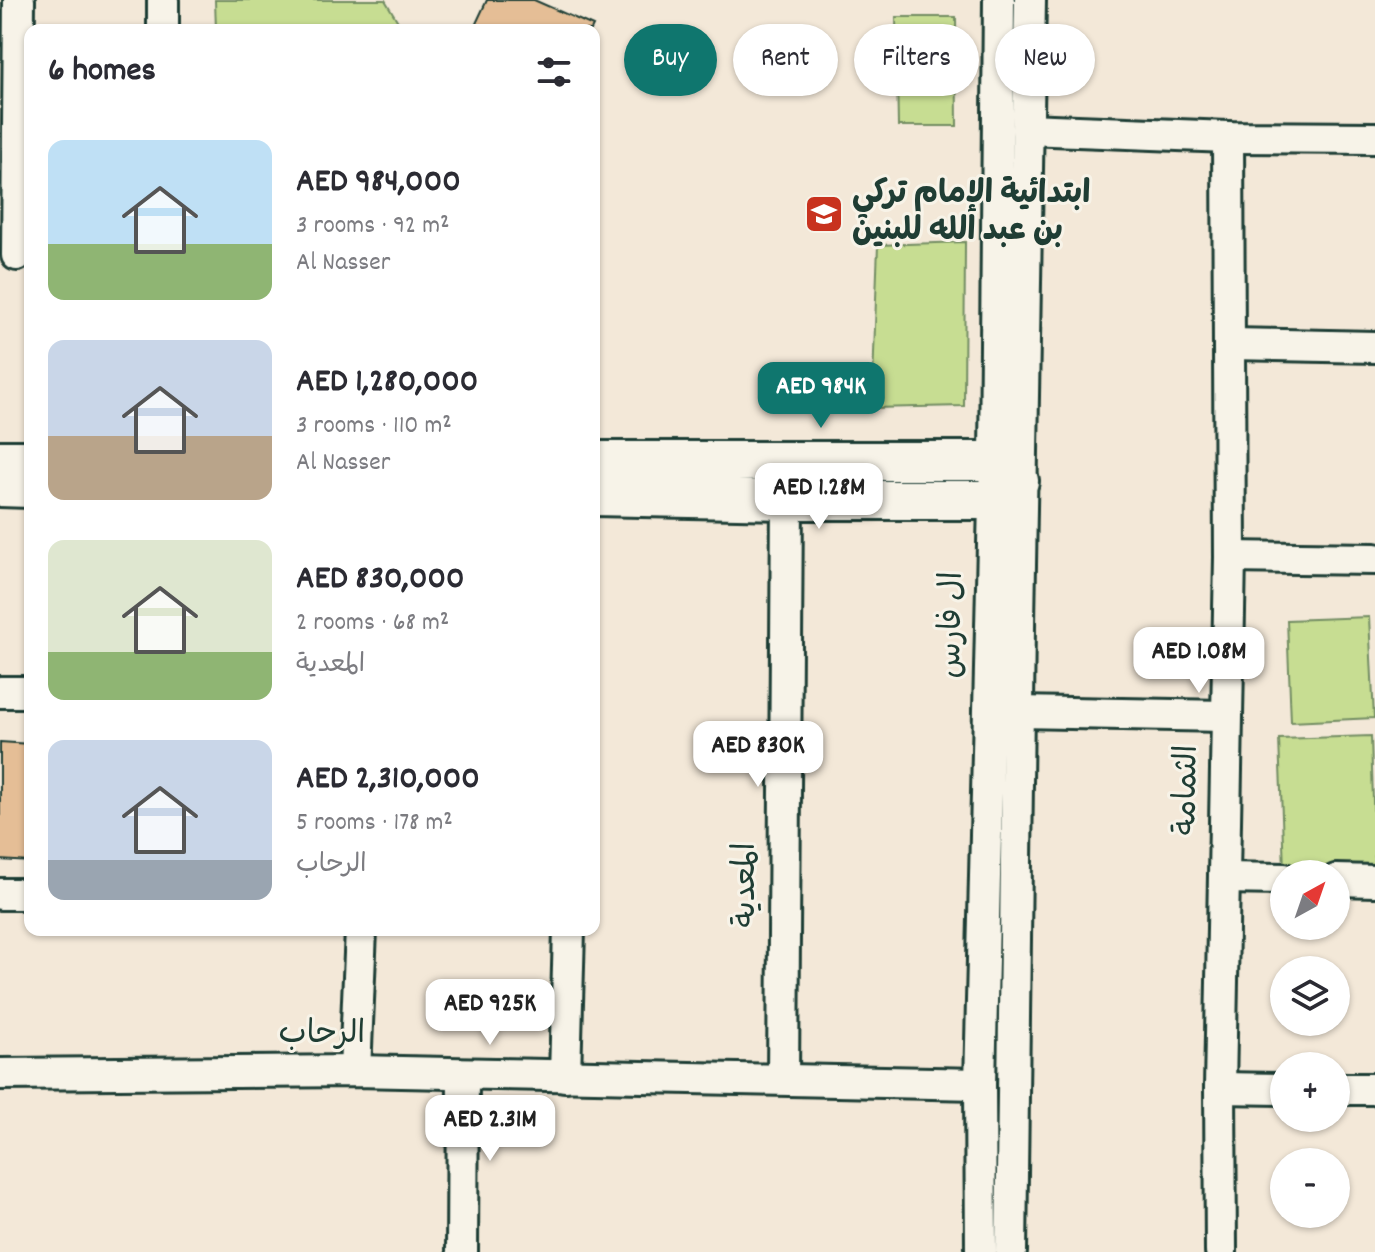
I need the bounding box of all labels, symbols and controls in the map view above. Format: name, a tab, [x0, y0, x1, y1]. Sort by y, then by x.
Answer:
chip: Buy	[624, 24, 717, 96]
chip: Rent	[733, 24, 838, 96]
chip: Filters	[854, 24, 979, 96]
chip: New	[995, 24, 1095, 96]
text: 6 homes	[48, 48, 156, 97]
icon: filters	[532, 50, 576, 94]
text: AED 984,000	[296, 159, 461, 208]
icon: home	[112, 172, 208, 268]
place label: ابتدائية الإمام تركي بن عبد الله للبنين	[852, 173, 1090, 256]
school or university icon: ابتدائية الإمام تركي بن عبد الله للبنين	[803, 193, 845, 235]
text: 3 rooms · 92 m²	[296, 208, 450, 245]
text: Al Nasser	[296, 245, 390, 282]
text: AED 1,280,000	[296, 359, 478, 408]
pin: AED 984K	[738, 362, 904, 430]
text: AED 984K	[776, 369, 866, 406]
icon: home	[112, 372, 208, 468]
text: 3 rooms · 110 m²	[296, 408, 452, 445]
text: Al Nasser	[296, 445, 390, 482]
pin: AED 1.28M	[727, 463, 911, 531]
text: AED 1.28M	[773, 470, 865, 507]
text: AED 830,000	[296, 556, 465, 605]
street label: ال فارس	[930, 571, 978, 679]
icon: home	[112, 572, 208, 668]
text: 2 rooms · 68 m²	[296, 605, 449, 642]
pin: AED 1.08M	[1107, 627, 1291, 695]
text: AED 1.08M	[1151, 634, 1247, 671]
text: المعدية	[296, 647, 365, 684]
pin: AED 830K	[675, 721, 841, 789]
text: AED 830K	[711, 728, 805, 765]
street label: الثمامة	[1165, 744, 1213, 836]
text: AED 2,310,000	[296, 756, 480, 805]
icon: home	[112, 772, 208, 868]
text: 5 rooms · 178 m²	[296, 805, 453, 842]
street label: المعدية	[725, 842, 771, 928]
text: الرحاب	[296, 847, 367, 884]
north arrow	[1270, 860, 1350, 940]
map controls	[1270, 860, 1350, 1228]
button: layers	[1270, 956, 1350, 1036]
pin: AED 925K	[407, 979, 573, 1047]
text: AED 925K	[444, 986, 536, 1023]
street label: الرحاب	[279, 1013, 365, 1059]
button: +	[1270, 1052, 1350, 1132]
pin: AED 2.31M	[398, 1095, 582, 1163]
text: AED 2.31M	[443, 1102, 537, 1139]
button: −	[1270, 1148, 1350, 1228]

